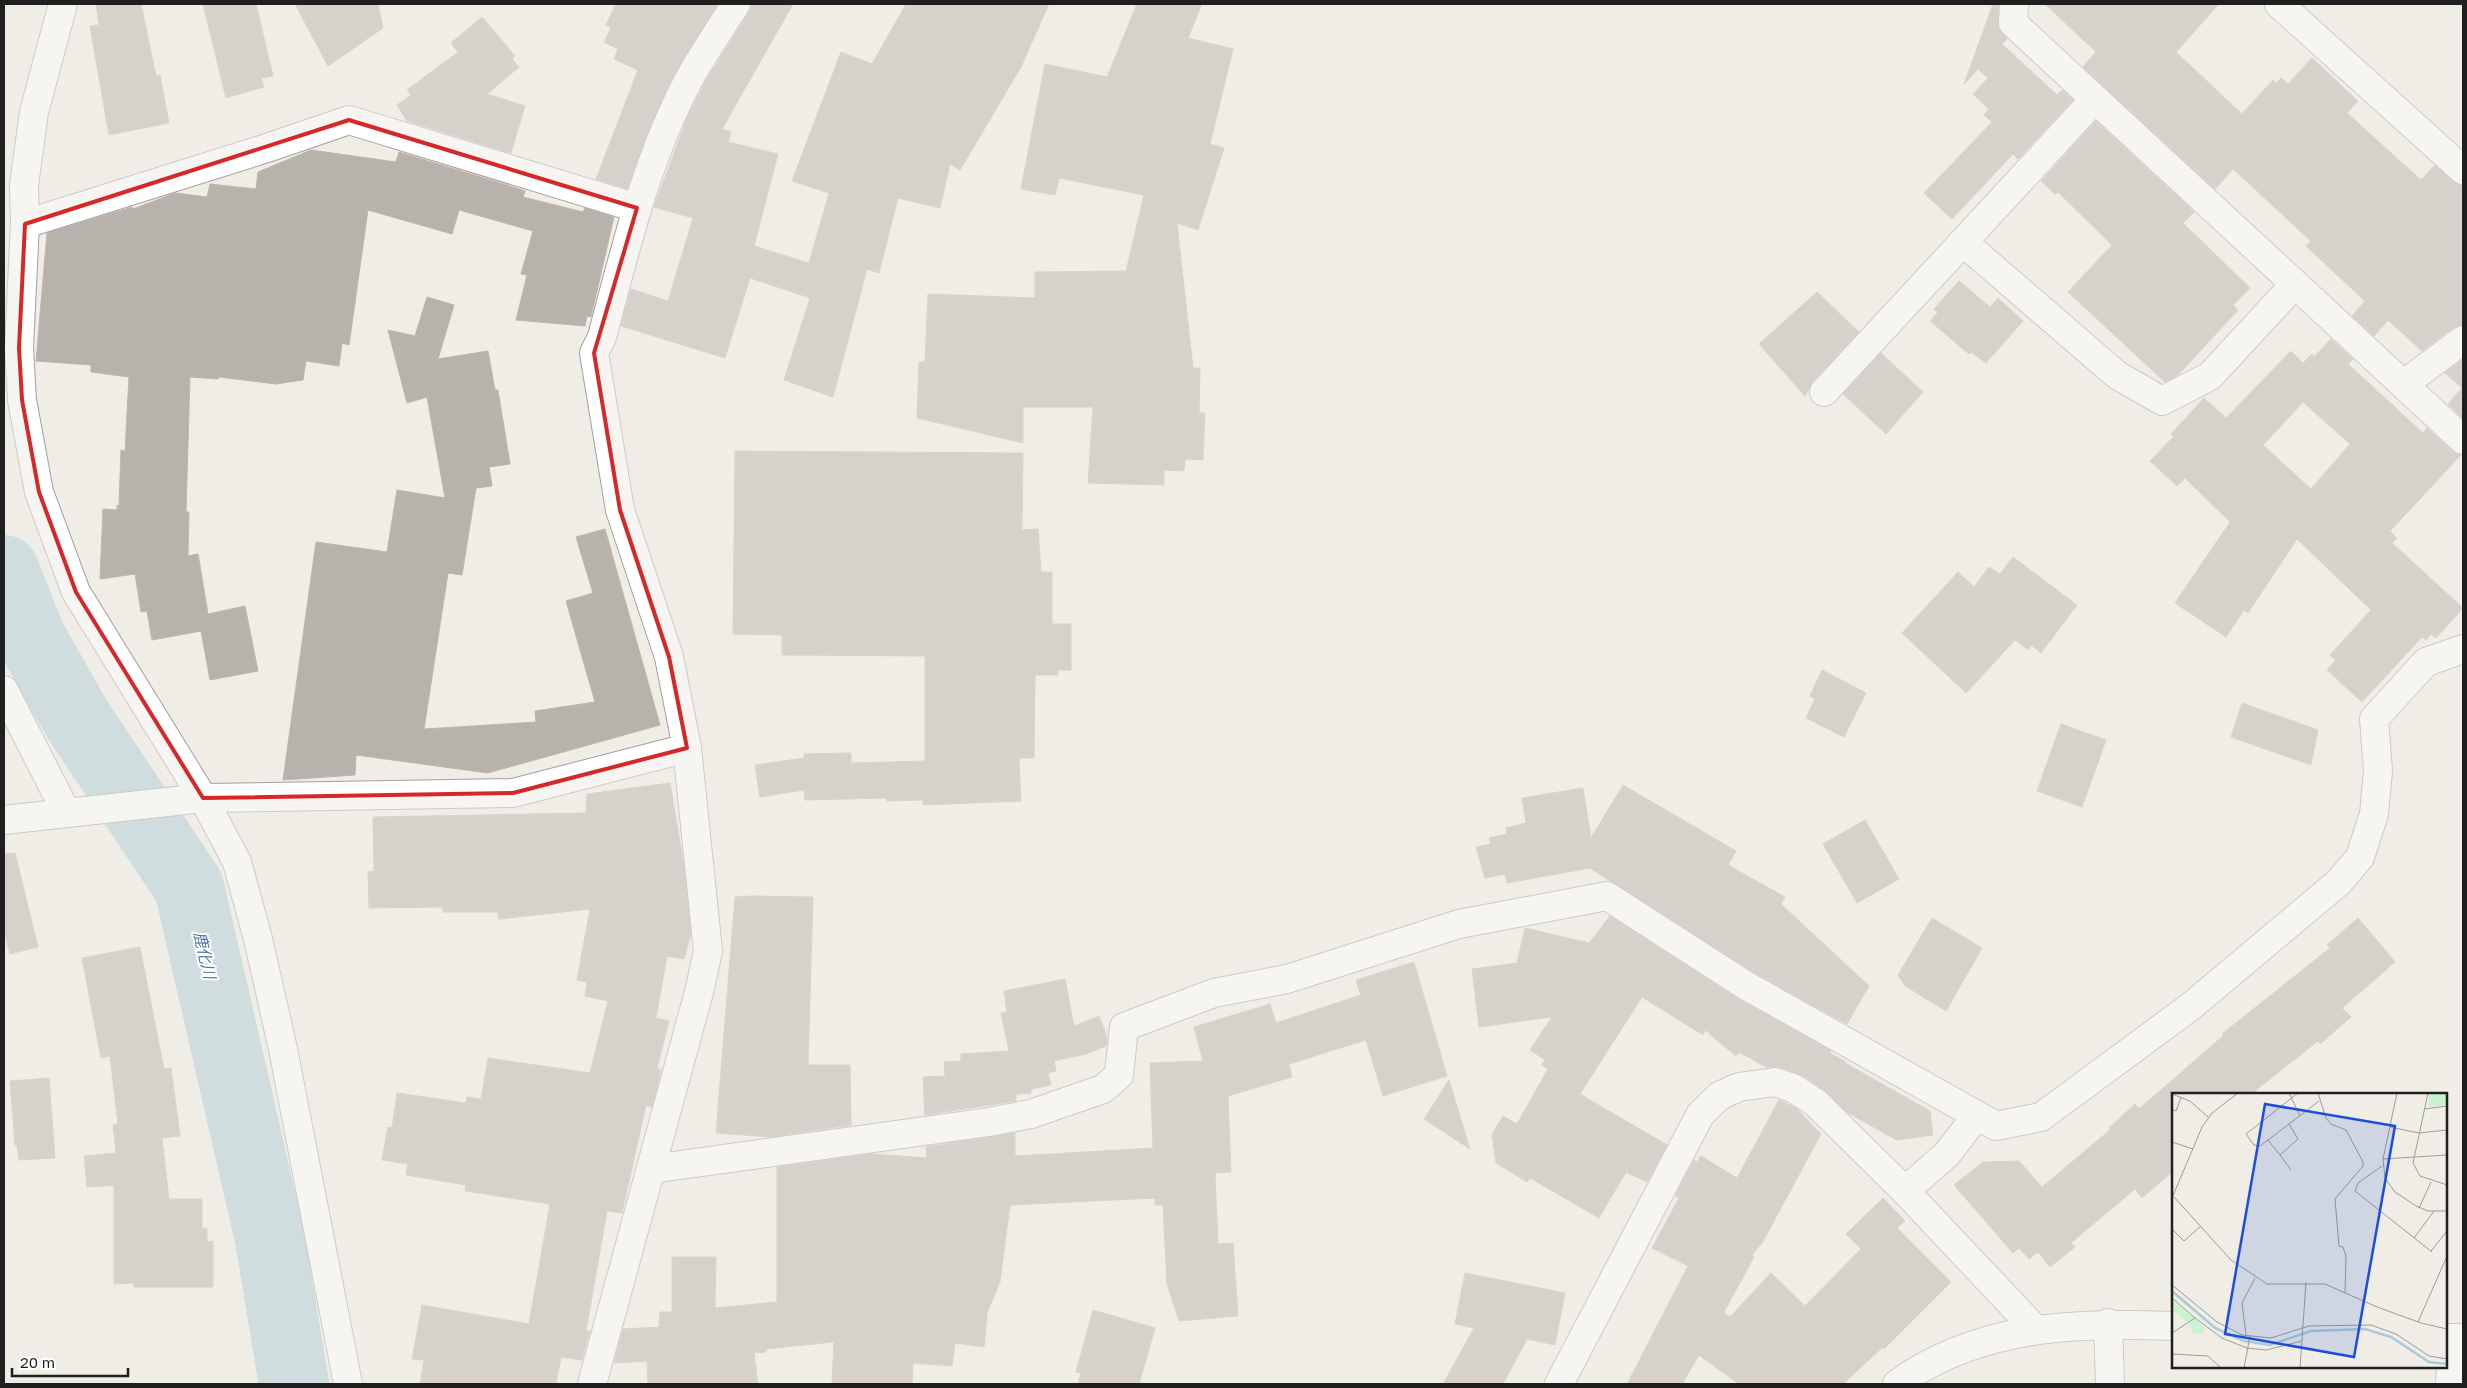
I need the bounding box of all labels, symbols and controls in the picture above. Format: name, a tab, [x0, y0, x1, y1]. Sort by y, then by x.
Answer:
water label: 鹿化川	[190, 929, 221, 983]
inset map	[2172, 1093, 2447, 1368]
scale bar	[12, 1346, 129, 1378]
text: 20 m	[20, 1353, 55, 1371]

